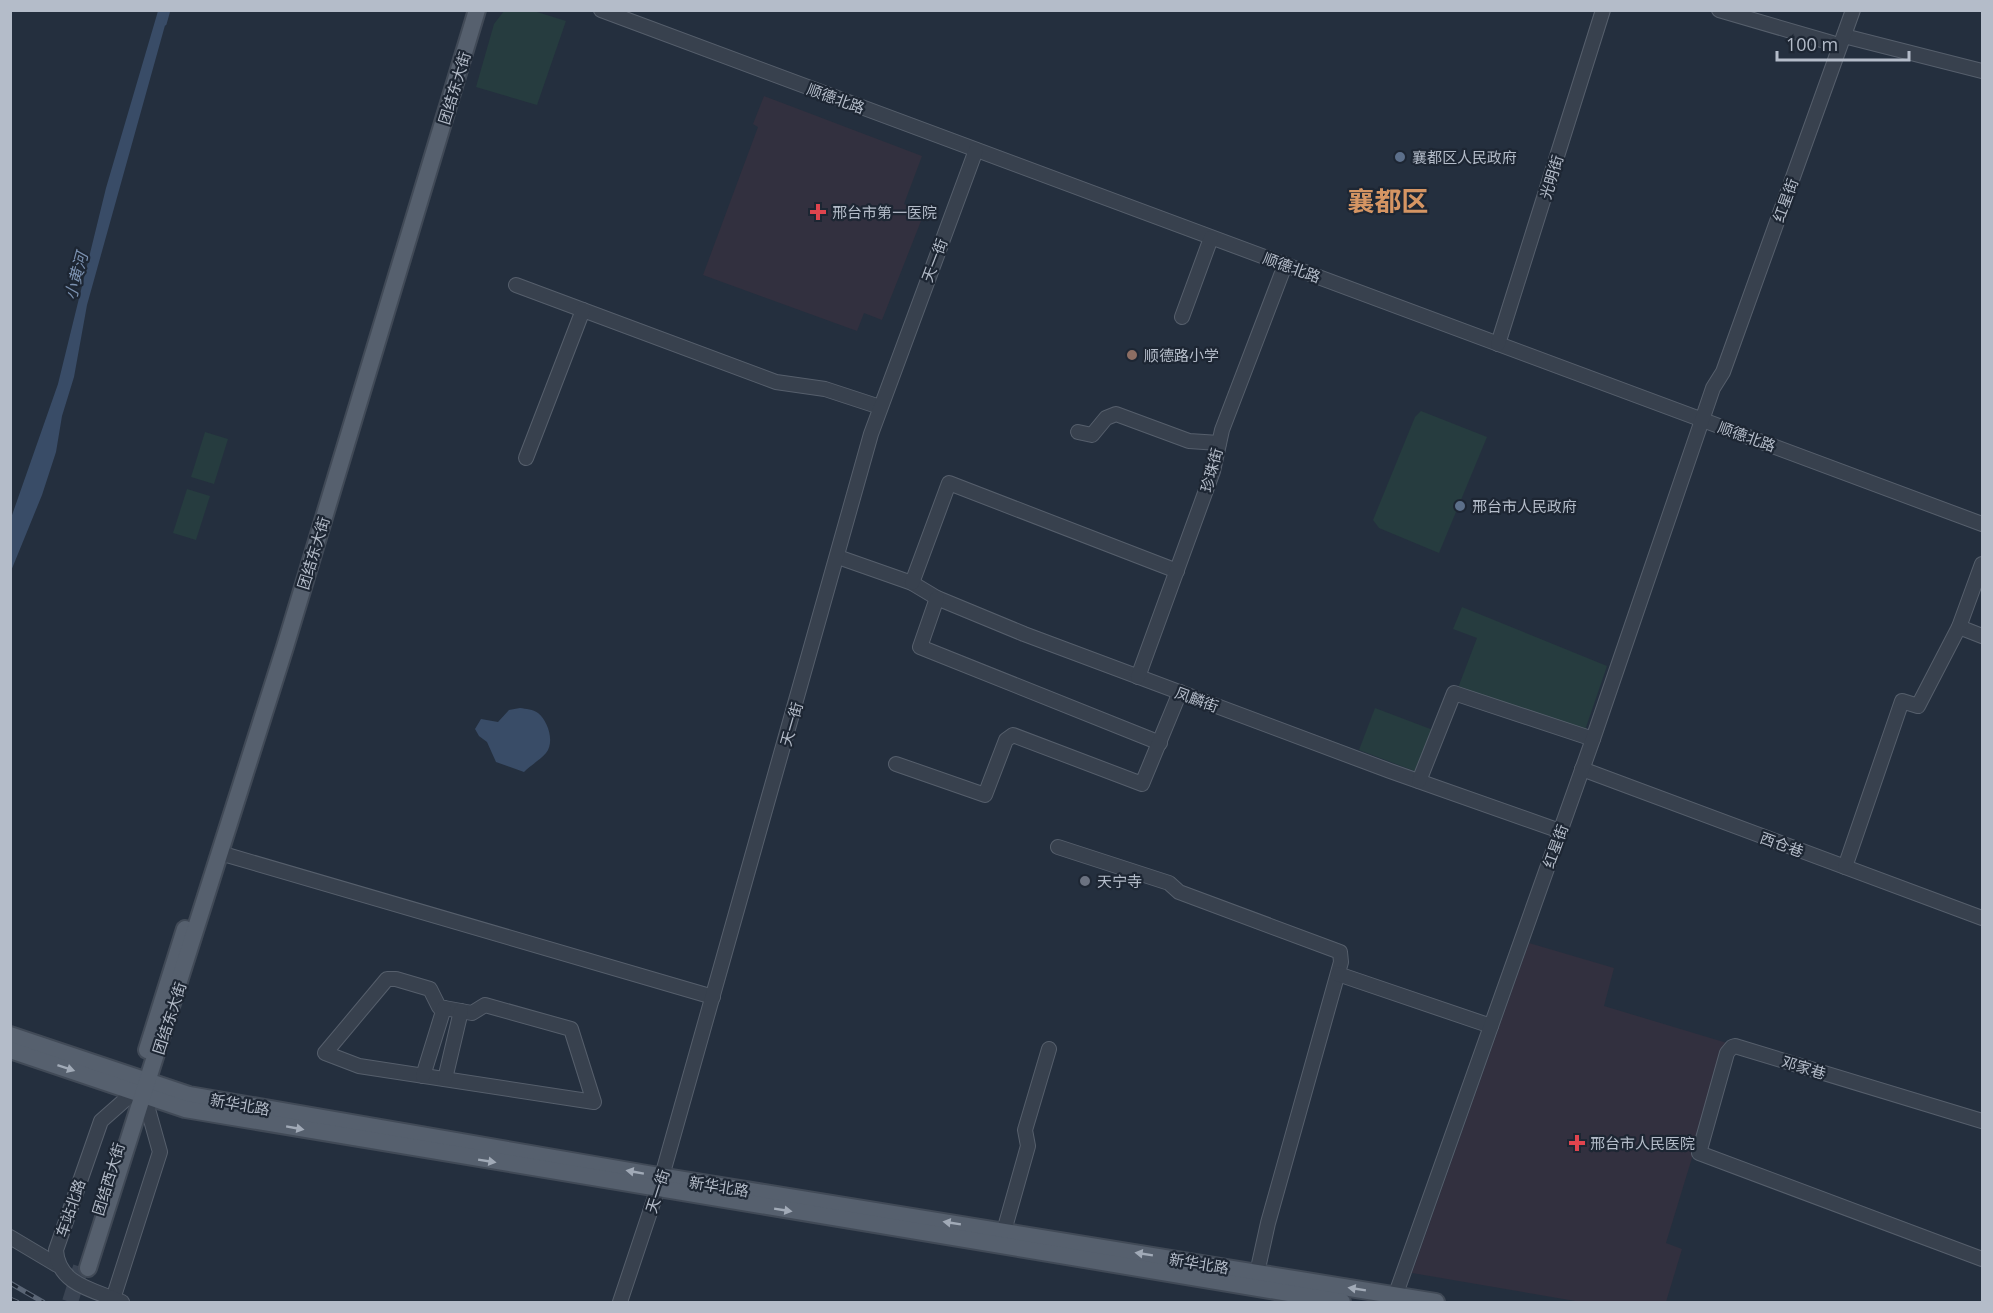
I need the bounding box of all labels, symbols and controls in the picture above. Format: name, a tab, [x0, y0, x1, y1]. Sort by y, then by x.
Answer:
scale bar	[1777, 24, 1909, 62]
text: 100 m	[1786, 32, 1838, 56]
street label: 团结东大街	[433, 49, 475, 127]
street label: 顺德北路	[804, 78, 868, 118]
place label: 襄都区人民政府	[1412, 147, 1517, 167]
marker: 襄都区人民政府	[1393, 150, 1407, 164]
street label: 光明街	[1535, 153, 1567, 201]
street label: 红星街	[1768, 175, 1802, 225]
district label: 襄都区	[1348, 182, 1429, 219]
place label: 邢台市第一医院	[832, 202, 937, 222]
marker: 邢台市第一医院	[809, 203, 827, 221]
street label: 天一街	[917, 235, 951, 285]
water label: 小黄河	[59, 247, 94, 302]
street label: 顺德北路	[1260, 247, 1324, 287]
place label: 顺德路小学	[1144, 345, 1219, 365]
marker: 顺德路小学	[1125, 348, 1139, 362]
street label: 顺德北路	[1715, 416, 1779, 456]
street label: 珍珠街	[1196, 446, 1226, 494]
place label: 邢台市人民政府	[1472, 496, 1577, 516]
marker: 邢台市人民政府	[1453, 499, 1467, 513]
street label: 团结东大街	[292, 514, 334, 592]
street label: 凤麟街	[1172, 682, 1222, 716]
street label: 天一街	[775, 700, 807, 748]
street label: 红星街	[1538, 821, 1572, 871]
street label: 西仓巷	[1757, 827, 1807, 861]
place label: 天宁寺	[1097, 871, 1142, 891]
marker: 天宁寺	[1078, 874, 1092, 888]
street label: 团结东大街	[148, 979, 190, 1057]
street label: 邓家巷	[1780, 1051, 1828, 1083]
one-way arrow	[57, 1064, 75, 1073]
street label: 新华北路	[209, 1089, 271, 1119]
one-way arrow	[285, 1124, 304, 1133]
place label: 邢台市人民医院	[1590, 1133, 1695, 1153]
marker: 邢台市人民医院	[1568, 1134, 1586, 1152]
street label: 团结西大街	[87, 1140, 129, 1218]
one-way arrow	[477, 1157, 496, 1166]
one-way arrow	[625, 1167, 644, 1176]
street label: 天一街	[641, 1167, 673, 1215]
street label: 新华北路	[688, 1171, 750, 1201]
street label: 车站北路	[51, 1176, 89, 1240]
one-way arrow	[773, 1206, 792, 1215]
one-way arrow	[942, 1218, 961, 1227]
street label: 新华北路	[1168, 1248, 1230, 1278]
one-way arrow	[1135, 1249, 1154, 1258]
one-way arrow	[1348, 1285, 1367, 1294]

